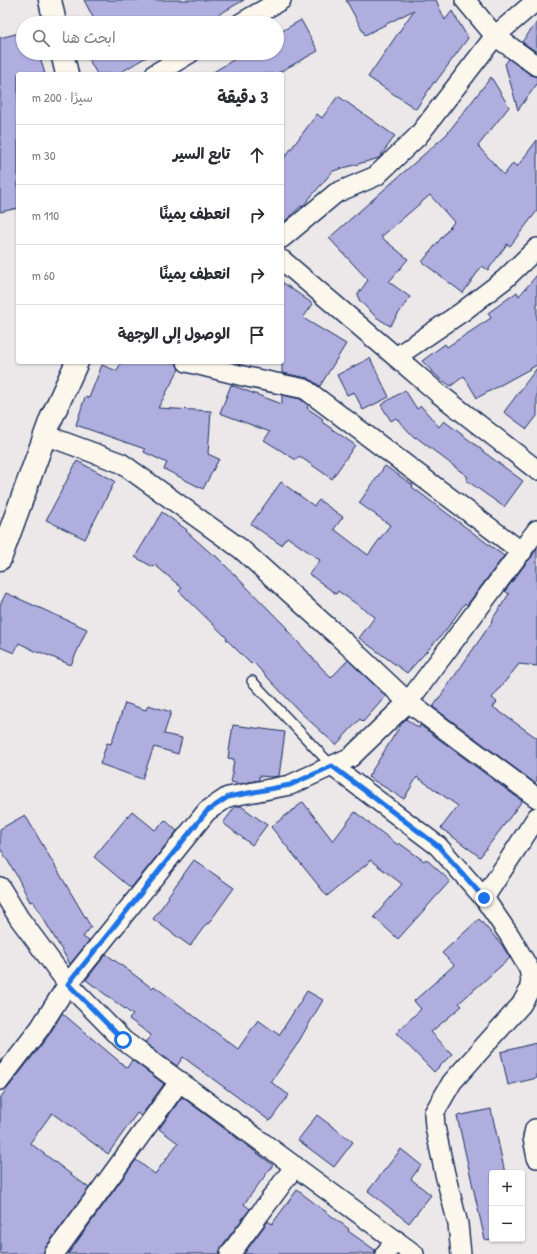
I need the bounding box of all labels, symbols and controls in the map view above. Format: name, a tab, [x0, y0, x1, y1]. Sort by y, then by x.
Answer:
search box	[16, 16, 284, 60]
icon: search	[30, 27, 52, 49]
text: ابحث هنا	[62, 27, 116, 48]
text: 3 دقيقة	[217, 85, 268, 108]
text: سيرًا · 200 m	[32, 88, 93, 106]
text: تابع السير	[173, 143, 230, 164]
icon: ahead	[246, 144, 268, 166]
text: 30 m	[32, 146, 56, 164]
text: انعطف يمينًا	[160, 203, 230, 224]
icon: right	[246, 204, 268, 226]
text: 110 m	[32, 206, 59, 224]
text: انعطف يمينًا	[160, 263, 230, 284]
icon: right	[246, 264, 268, 286]
text: 60 m	[32, 266, 55, 284]
text: الوصول إلى الوجهة	[118, 323, 230, 344]
icon: arrive	[246, 324, 268, 346]
route end	[475, 889, 493, 907]
route start	[114, 1031, 132, 1049]
map controls	[489, 1170, 525, 1242]
button: +	[489, 1170, 525, 1206]
button: −	[489, 1206, 525, 1242]

